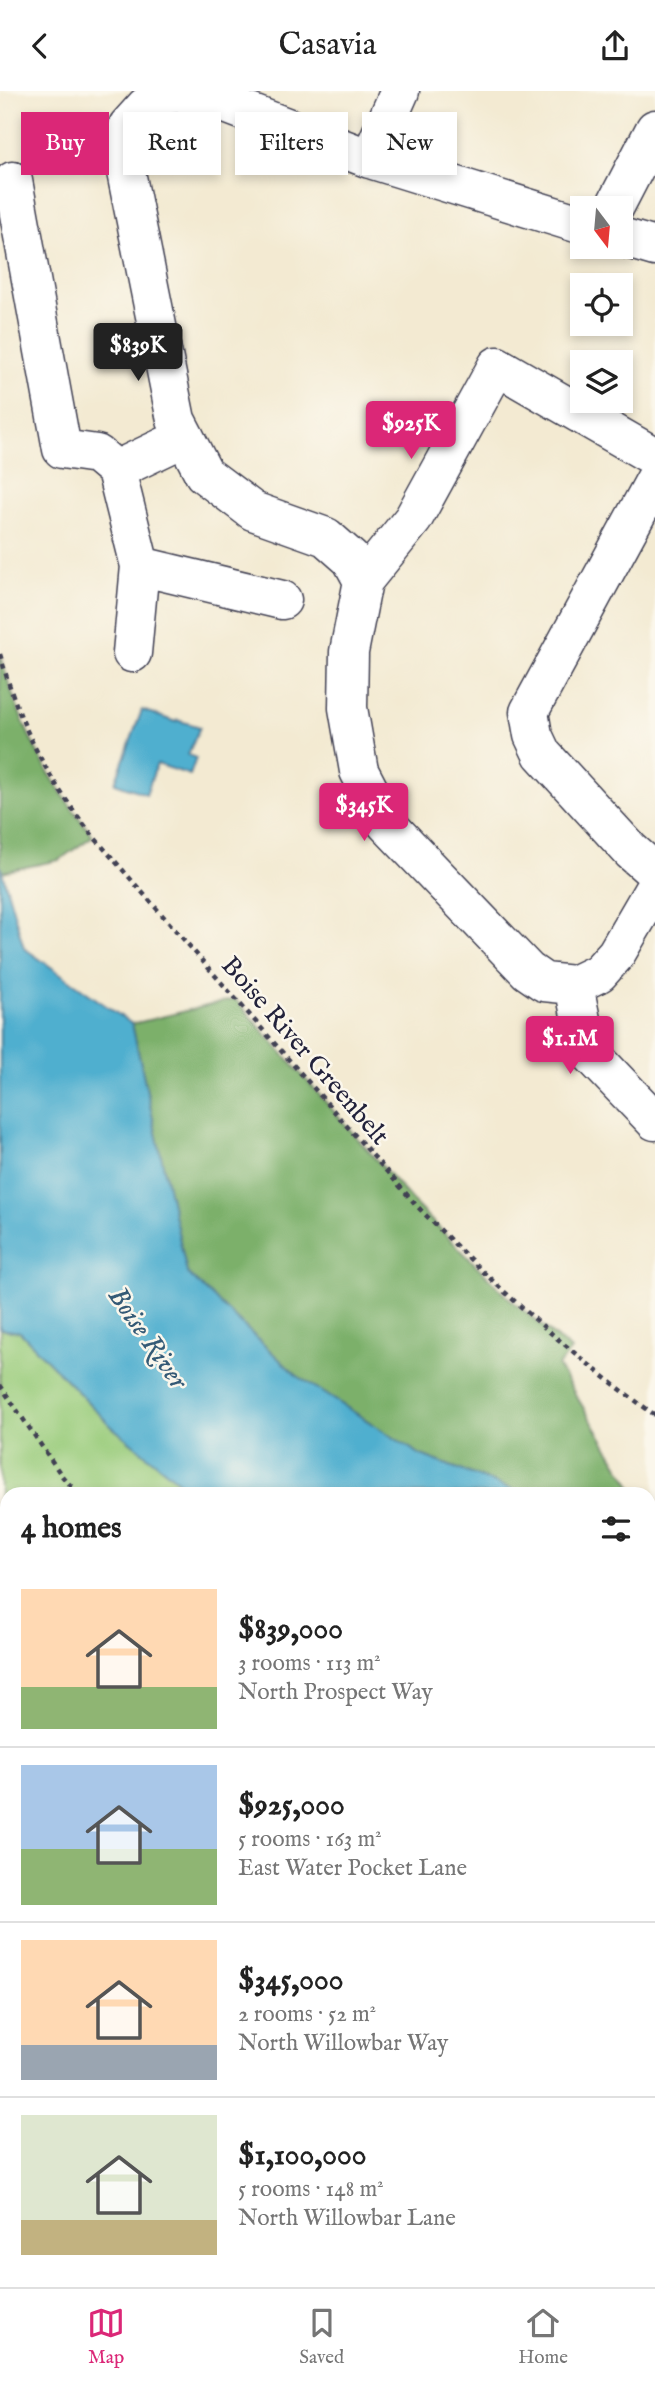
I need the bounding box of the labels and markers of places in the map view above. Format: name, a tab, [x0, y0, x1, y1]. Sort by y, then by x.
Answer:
pin: $839K	[89, 323, 187, 383]
pin: $925K	[362, 401, 460, 461]
pin: $345K	[315, 783, 413, 843]
pin: $1.1M	[521, 1017, 619, 1076]

